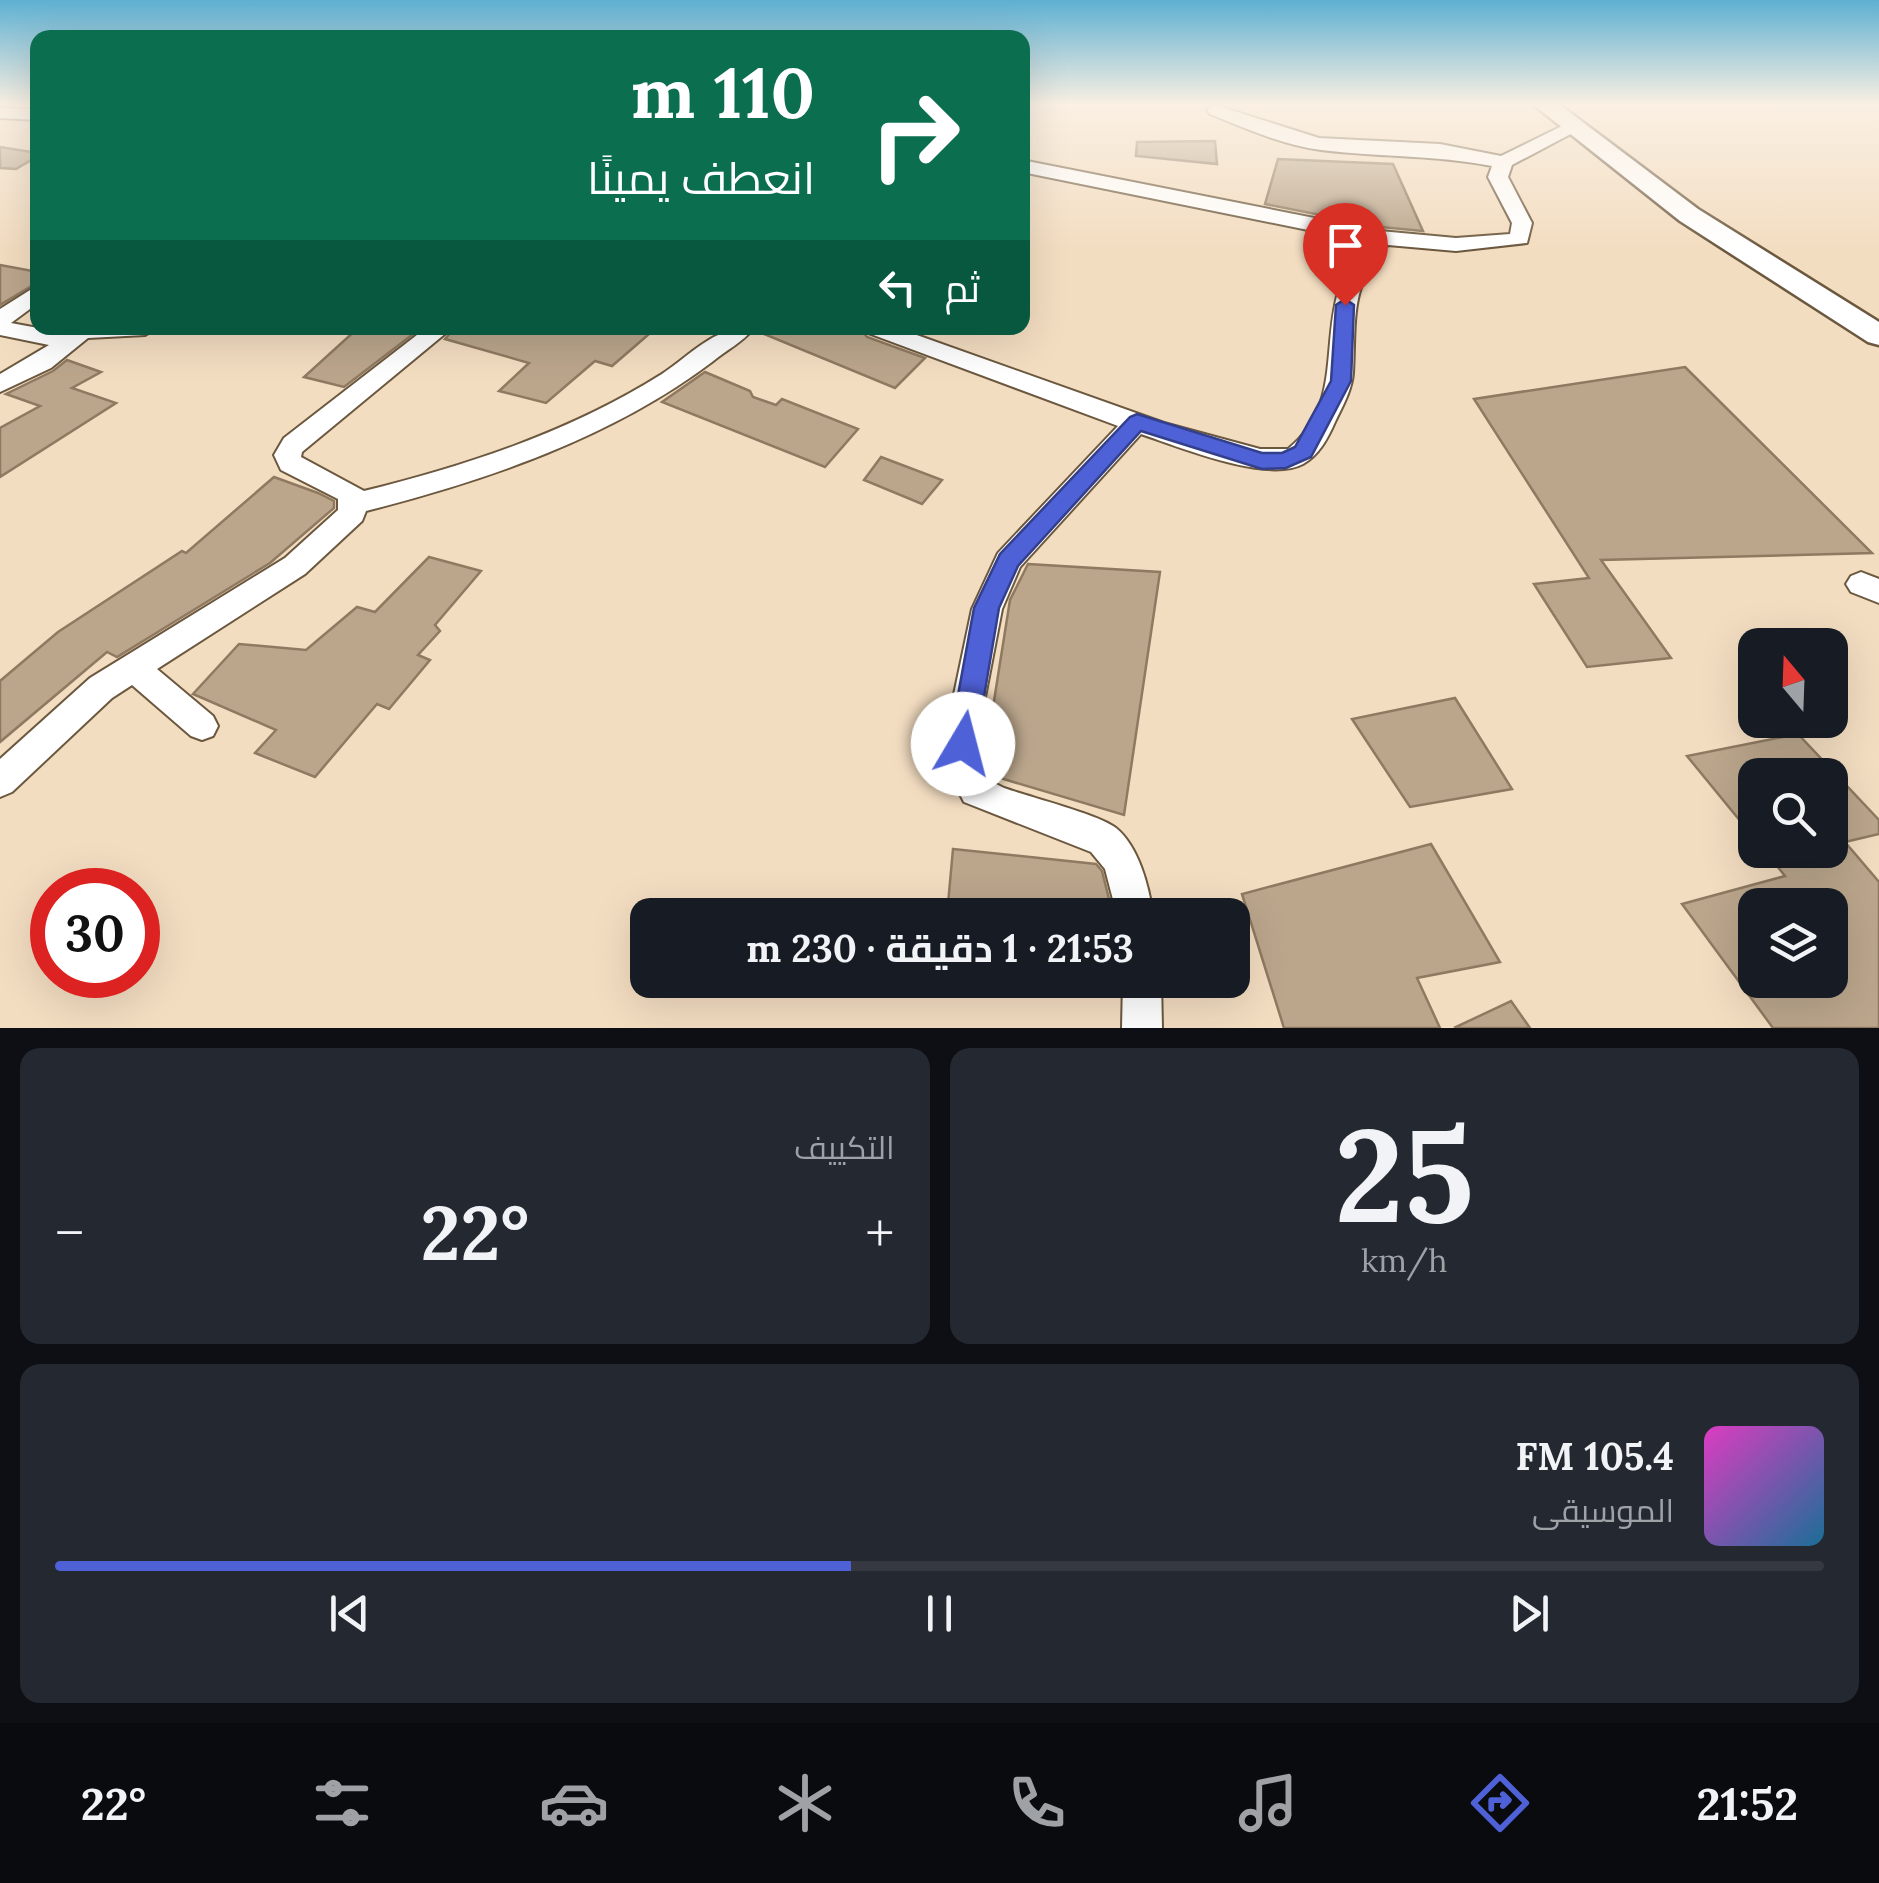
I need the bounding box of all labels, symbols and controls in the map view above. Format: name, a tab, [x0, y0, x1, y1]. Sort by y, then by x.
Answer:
text: 110 m	[631, 48, 815, 137]
icon: right	[850, 70, 980, 200]
text: انعطف يمينًا	[587, 149, 815, 206]
pin	[1303, 203, 1388, 306]
icon: arrive	[1318, 218, 1373, 273]
icon: left	[870, 260, 925, 315]
text: ثم	[945, 264, 980, 312]
north arrow	[1738, 628, 1848, 738]
map controls	[1738, 628, 1848, 998]
position arrow	[911, 692, 1015, 796]
button: search	[1738, 758, 1848, 868]
speed limit sign: 30	[30, 868, 160, 998]
button: layers	[1738, 888, 1848, 998]
text: 21:53 · 1 دقيقة · 230 m	[746, 924, 1134, 972]
text: 25	[1335, 1091, 1474, 1258]
text: التكييف	[794, 1127, 895, 1168]
text: 22°	[420, 1185, 529, 1281]
text: −	[55, 1198, 84, 1268]
text: +	[865, 1198, 894, 1268]
text: km/h	[1361, 1240, 1447, 1281]
text: 105.4 FM	[1516, 1432, 1674, 1480]
text: الموسيقى	[1532, 1490, 1674, 1531]
icon: previous	[322, 1586, 377, 1641]
icon: pause	[912, 1586, 967, 1641]
icon: next	[1502, 1586, 1557, 1641]
icon: filters	[307, 1768, 377, 1838]
icon: car	[539, 1768, 609, 1838]
icon: climate	[770, 1768, 840, 1838]
icon: phone	[1002, 1768, 1072, 1838]
icon: music	[1233, 1768, 1303, 1838]
icon: directions	[1465, 1768, 1535, 1838]
text: 22°	[81, 1775, 146, 1832]
text: 21:52	[1696, 1775, 1798, 1832]

